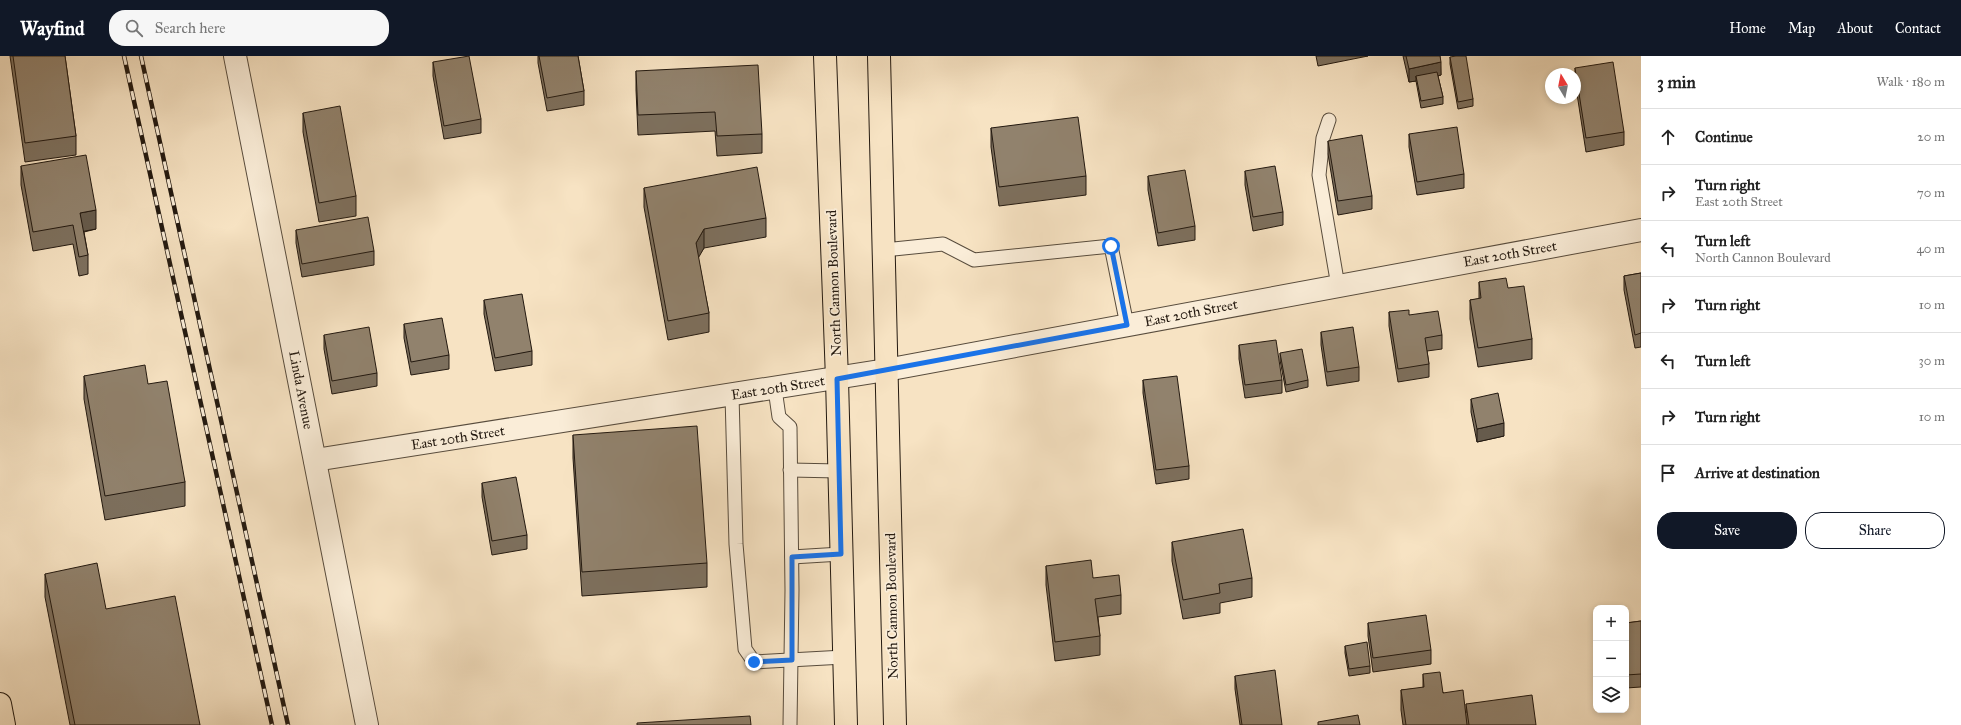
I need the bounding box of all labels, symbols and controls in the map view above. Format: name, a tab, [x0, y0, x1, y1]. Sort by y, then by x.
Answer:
search box	[109, 10, 389, 46]
text: Wayfind	[20, 17, 85, 40]
icon: search	[123, 17, 145, 39]
text: Search here	[155, 19, 226, 37]
text: Home	[1729, 20, 1766, 37]
text: Map	[1788, 20, 1815, 37]
text: About	[1837, 20, 1873, 37]
text: Contact	[1895, 20, 1941, 37]
north arrow	[1545, 68, 1581, 104]
text: 3 min	[1657, 72, 1696, 93]
text: Walk · 180 m	[1876, 74, 1945, 90]
icon: ahead	[1657, 126, 1679, 148]
text: Continue	[1695, 128, 1753, 146]
text: 20 m	[1917, 129, 1945, 145]
text: Turn right	[1695, 176, 1760, 194]
icon: right	[1657, 182, 1679, 204]
text: 70 m	[1917, 185, 1945, 201]
text: East 20th Street	[1695, 194, 1783, 210]
street label: North Cannon Boulevard	[823, 210, 845, 356]
text: Turn left	[1695, 232, 1751, 250]
route start	[1102, 237, 1120, 255]
street label: East 20th Street	[1462, 237, 1558, 271]
icon: left	[1657, 238, 1679, 260]
text: 40 m	[1916, 241, 1945, 257]
text: North Cannon Boulevard	[1695, 250, 1831, 266]
icon: right	[1657, 294, 1679, 316]
street label: East 20th Street	[1143, 296, 1239, 330]
text: Turn right	[1695, 296, 1760, 314]
text: 10 m	[1919, 297, 1945, 313]
street label: Linda Avenue	[285, 349, 317, 431]
icon: left	[1657, 350, 1679, 372]
text: Turn left	[1695, 352, 1751, 370]
text: 30 m	[1919, 353, 1945, 369]
street label: East 20th Street	[730, 372, 826, 404]
icon: right	[1657, 406, 1679, 428]
text: Turn right	[1695, 408, 1760, 426]
text: 10 m	[1919, 409, 1945, 425]
street label: East 20th Street	[410, 422, 506, 454]
icon: arrive	[1657, 462, 1679, 484]
text: Arrive at destination	[1695, 464, 1820, 482]
button: Save	[1657, 512, 1797, 549]
button: Share	[1805, 512, 1945, 549]
street label: North Cannon Boulevard	[882, 533, 902, 679]
map controls	[1593, 605, 1629, 713]
button: +	[1593, 605, 1629, 641]
button: −	[1593, 641, 1629, 677]
route end	[745, 653, 763, 671]
button: layers	[1593, 677, 1629, 713]

